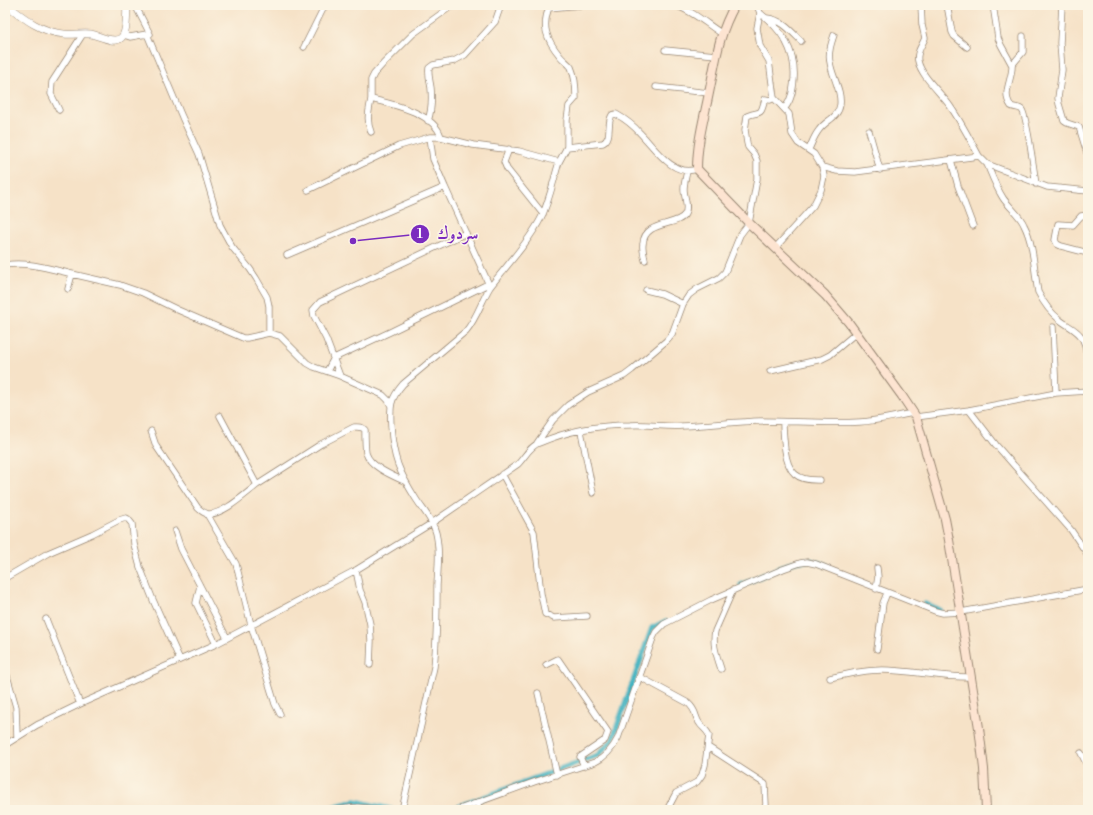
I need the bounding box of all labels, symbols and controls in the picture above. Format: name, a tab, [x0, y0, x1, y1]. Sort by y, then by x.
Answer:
callout: سردوك	[410, 219, 487, 248]
text: سردوك	[438, 223, 479, 245]
text: 1	[417, 227, 423, 242]

